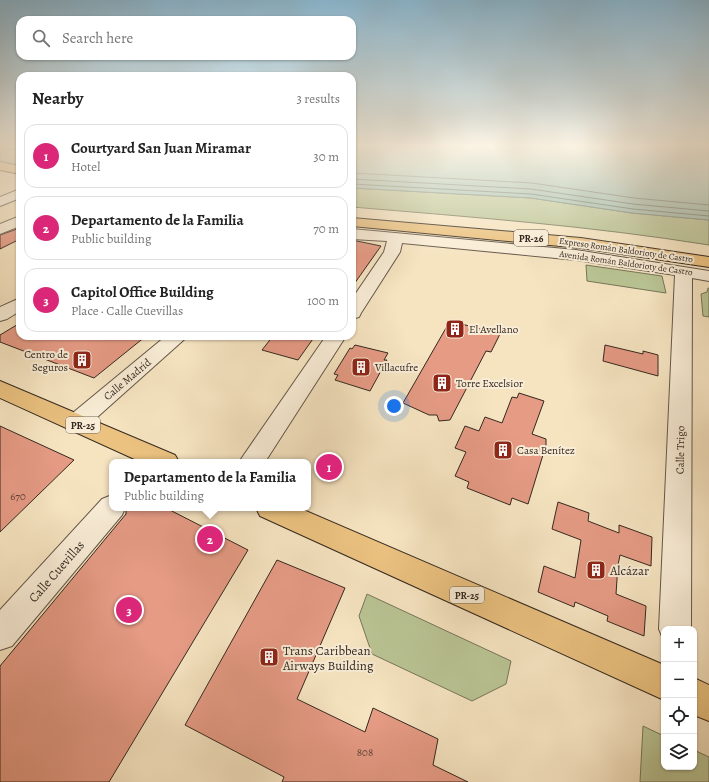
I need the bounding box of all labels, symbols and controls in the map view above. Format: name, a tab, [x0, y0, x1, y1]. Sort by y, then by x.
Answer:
search box	[16, 16, 356, 60]
icon: search	[30, 27, 52, 49]
text: Search here	[62, 28, 133, 48]
text: Nearby	[32, 87, 83, 110]
text: 3 results	[296, 90, 340, 107]
text: Courtyard San Juan Miramar	[71, 138, 251, 158]
text: 1	[44, 148, 48, 165]
text: 30 m	[313, 148, 339, 165]
text: Hotel	[71, 158, 100, 175]
text: Departamento de la Familia	[71, 210, 244, 230]
text: 2	[43, 220, 49, 237]
text: 70 m	[313, 220, 339, 237]
text: Public building	[71, 230, 151, 247]
road number: PR-26	[514, 230, 548, 246]
street label: Expreso Román Baldorioty de Castro	[558, 235, 694, 265]
street label: Avenida Román Baldorioty de Castro	[558, 248, 694, 278]
text: Capitol Office Building	[71, 282, 214, 302]
text: 3	[43, 292, 49, 309]
text: 100 m	[307, 292, 339, 309]
text: Place · Calle Cuevillas	[71, 302, 183, 319]
building icon: El Avellano	[444, 318, 466, 340]
place label: El Avellano	[469, 322, 519, 337]
place label: Centro de Seguros	[24, 347, 68, 375]
building icon: Centro de Seguros	[71, 349, 93, 371]
street label: Calle Madrid	[100, 355, 154, 404]
building icon: Villacufre	[350, 356, 372, 378]
place label: Villacufre	[374, 360, 418, 375]
building icon: Torre Excelsior	[431, 372, 453, 394]
place label: Torre Excelsior	[456, 376, 523, 391]
your location	[384, 396, 404, 416]
road number: PR-25	[66, 417, 100, 433]
street label: Calle Trigo	[673, 425, 688, 474]
building icon: Casa Benítez	[492, 439, 514, 461]
place label: Casa Benítez	[517, 443, 575, 458]
pin: 1	[316, 452, 342, 482]
popup	[109, 459, 311, 511]
text: Departamento de la Familia	[124, 467, 296, 487]
text: Public building	[124, 487, 204, 504]
house number: 670	[10, 489, 26, 504]
pin: 2	[197, 524, 223, 554]
street label: Calle Cuevillas	[25, 537, 88, 606]
building icon: Alcázar	[585, 559, 607, 581]
place label: Alcázar	[609, 562, 649, 579]
road number: PR-25	[450, 587, 484, 603]
pin: 3	[116, 595, 142, 625]
map controls	[661, 626, 697, 770]
button: +	[661, 626, 697, 662]
place label: Trans Caribbean Airways Building	[282, 642, 374, 674]
building icon: Trans Caribbean Airways Building	[258, 646, 280, 668]
button: −	[661, 662, 697, 698]
button: locate	[661, 698, 697, 734]
button: layers	[661, 734, 697, 770]
house number: 808	[357, 745, 373, 760]

